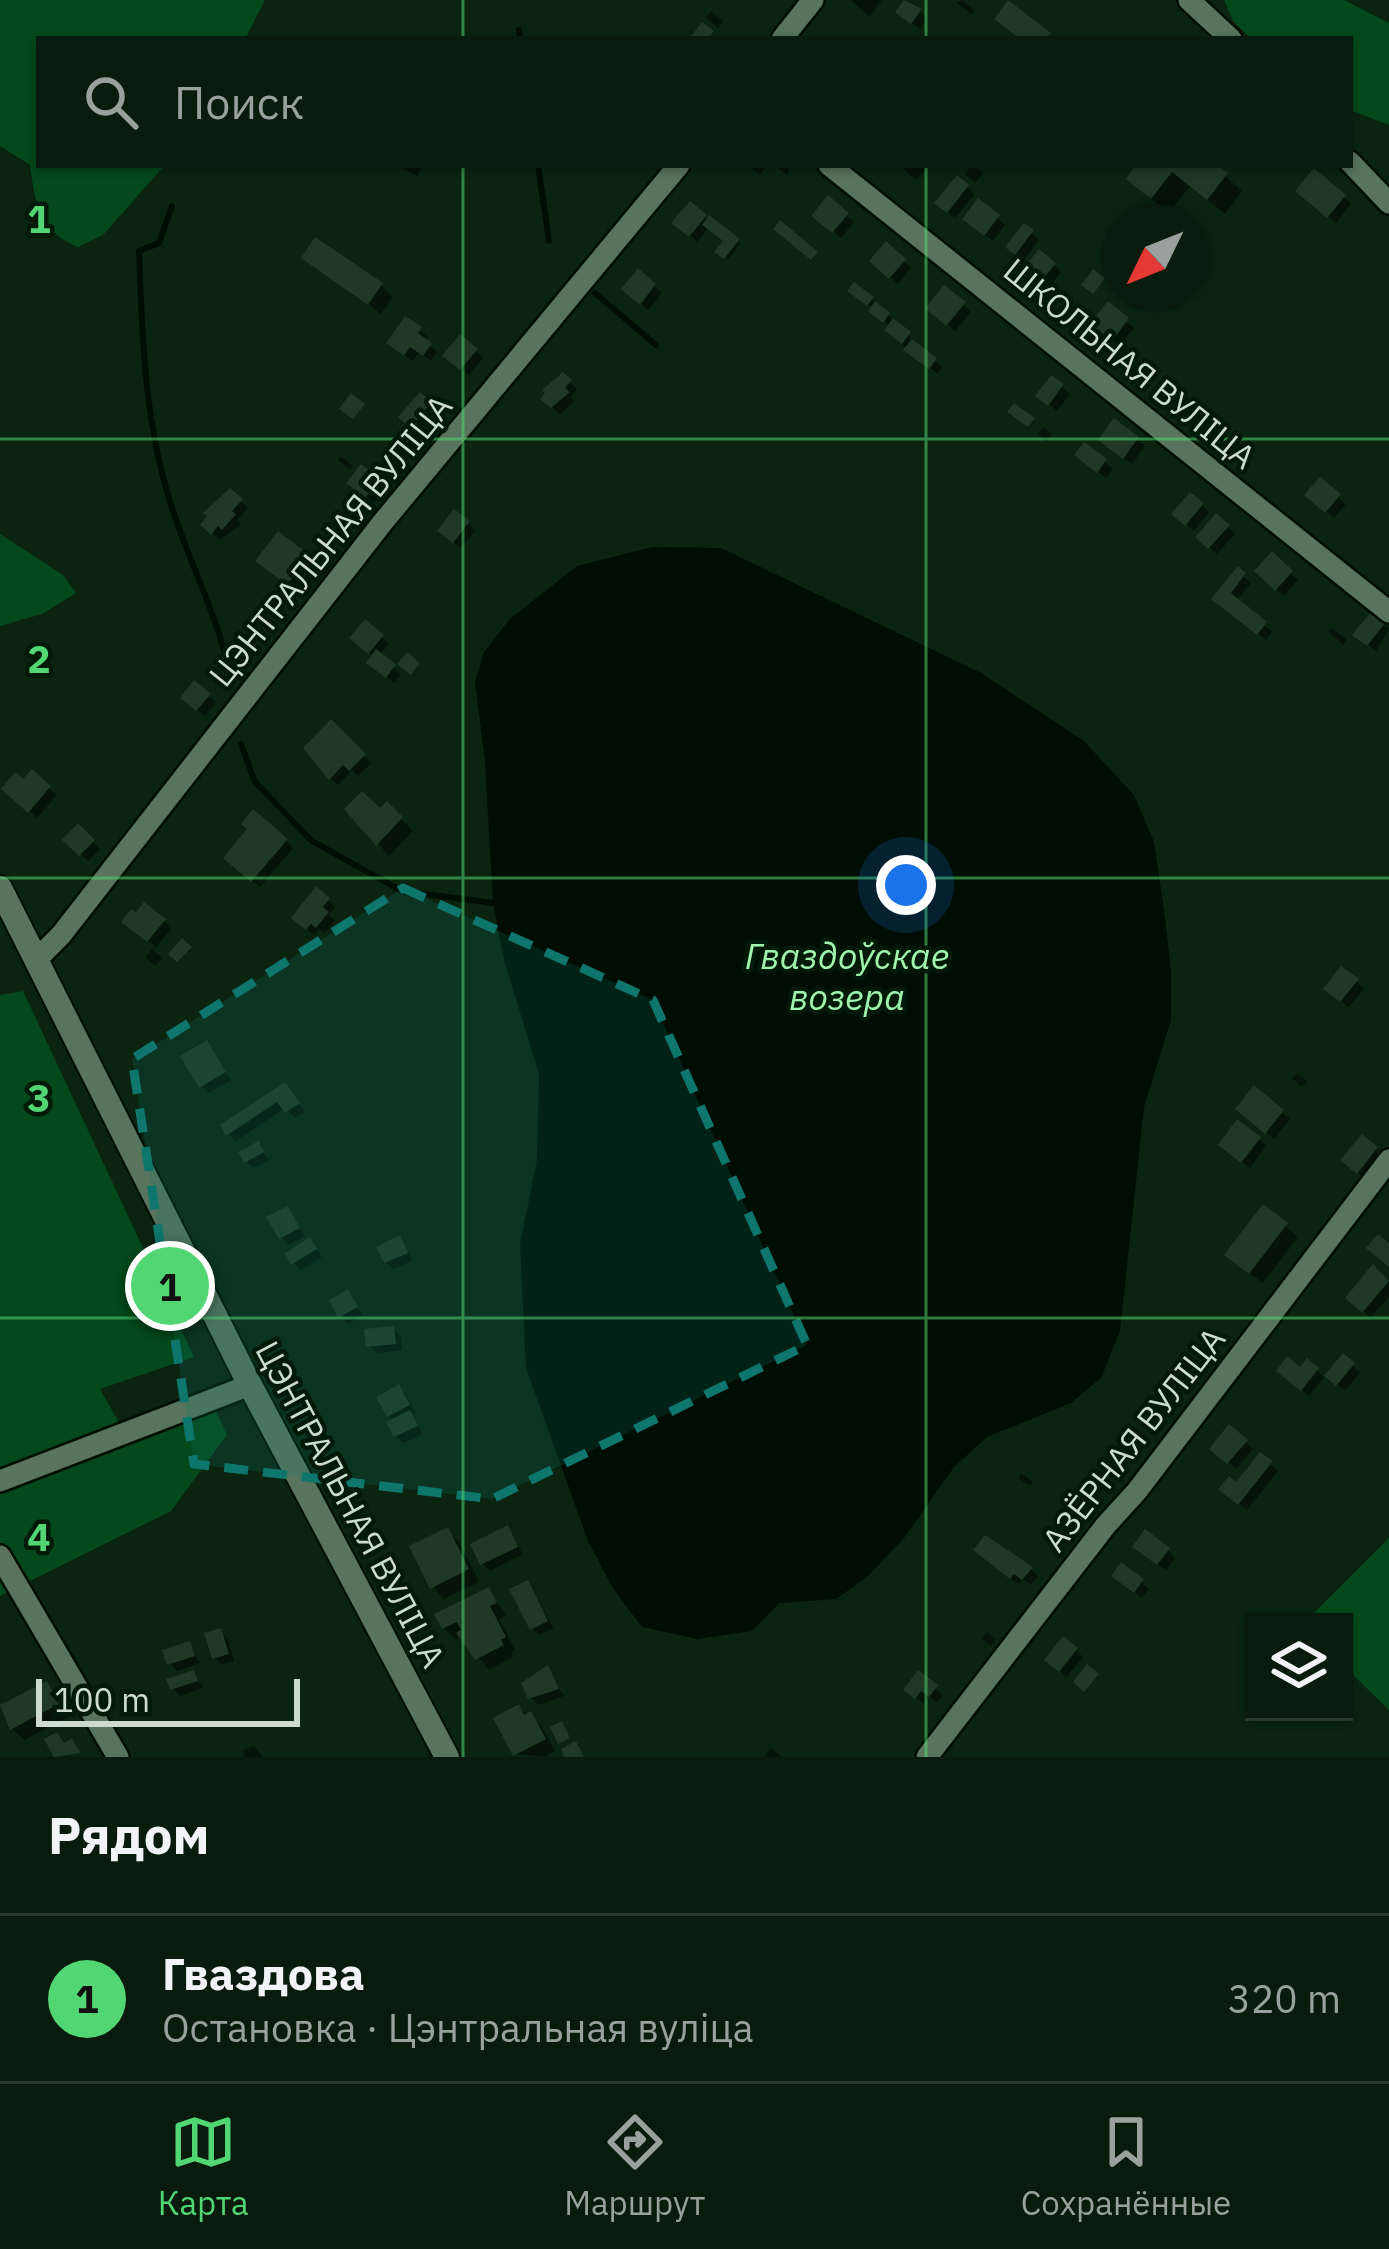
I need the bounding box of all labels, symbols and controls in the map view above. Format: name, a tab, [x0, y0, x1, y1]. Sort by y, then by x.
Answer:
search box	[36, 36, 1353, 168]
icon: search	[78, 69, 144, 135]
text: Поиск	[174, 73, 304, 131]
text: 1	[27, 193, 51, 244]
north arrow	[1101, 204, 1209, 312]
street label: ШКОЛЬНАЯ ВУЛІЦА	[995, 248, 1265, 478]
street label: ЦЭНТРАЛЬНАЯ ВУЛІЦА	[199, 385, 461, 695]
text: 2	[27, 633, 51, 684]
your location	[876, 855, 936, 915]
water label: Гваздоўскае возера	[745, 932, 949, 1020]
text: 3	[27, 1072, 51, 1123]
pin: 1	[131, 1241, 209, 1331]
street label: АЗЁРНАЯ ВУЛІЦА	[1032, 1318, 1234, 1560]
street label: ЦЭНТРАЛЬНАЯ ВУЛІЦА	[247, 1333, 455, 1675]
text: 4	[27, 1511, 51, 1562]
map controls	[1245, 1613, 1353, 1721]
button: layers	[1245, 1613, 1353, 1721]
scale bar	[36, 1673, 300, 1726]
text: 100 m	[54, 1678, 150, 1721]
text: Рядом	[48, 1802, 210, 1868]
text: Гваздова	[162, 1944, 365, 2002]
text: 1	[75, 1973, 99, 2024]
text: 320 m	[1228, 1973, 1341, 2024]
text: Остановка · Цэнтральная вуліца	[162, 2002, 754, 2053]
tab: Карта	[158, 2109, 249, 2224]
tab: Маршрут	[564, 2109, 705, 2224]
tab: Сохранённые	[1021, 2109, 1231, 2224]

